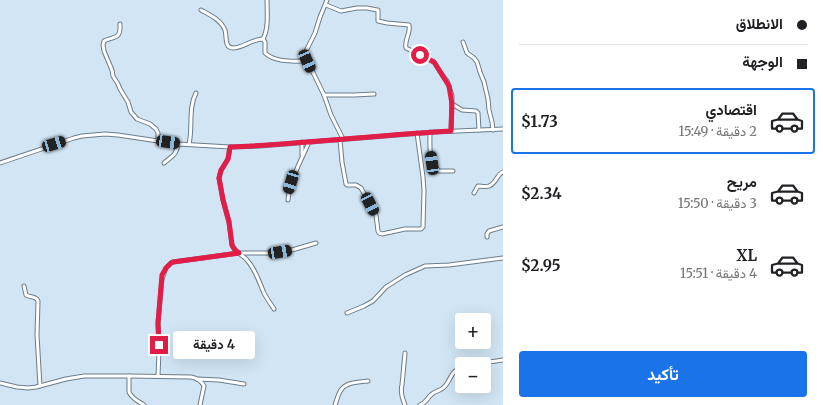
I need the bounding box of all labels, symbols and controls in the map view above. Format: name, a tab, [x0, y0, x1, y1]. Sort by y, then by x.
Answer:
text: الانطلاق	[736, 14, 783, 33]
route start	[411, 46, 429, 64]
car	[297, 48, 317, 74]
text: الوجهة	[742, 52, 783, 71]
text: اقتصادي	[705, 100, 757, 119]
icon: car	[769, 103, 805, 139]
text: $1.73	[521, 112, 558, 131]
text: 2 دقيقة · 15:49	[678, 123, 757, 140]
car	[155, 134, 181, 150]
car	[41, 135, 67, 153]
car	[424, 150, 440, 176]
car	[282, 169, 300, 195]
text: مريح	[727, 172, 757, 191]
icon: car	[769, 175, 805, 211]
text: $2.34	[521, 184, 562, 203]
car	[359, 191, 381, 217]
text: 3 دقيقة · 15:50	[678, 195, 757, 212]
car	[267, 244, 293, 260]
text: XL	[736, 246, 757, 265]
icon: car	[769, 247, 805, 283]
text: $2.95	[521, 256, 560, 275]
text: 4 دقيقة · 15:51	[680, 265, 757, 282]
map controls	[455, 313, 491, 393]
button: +	[455, 313, 491, 349]
callout: 4 دقيقة	[173, 331, 255, 359]
route end	[150, 336, 168, 354]
text: 4 دقيقة	[193, 336, 235, 353]
button: تأكيد	[519, 351, 807, 397]
button: −	[455, 357, 491, 393]

